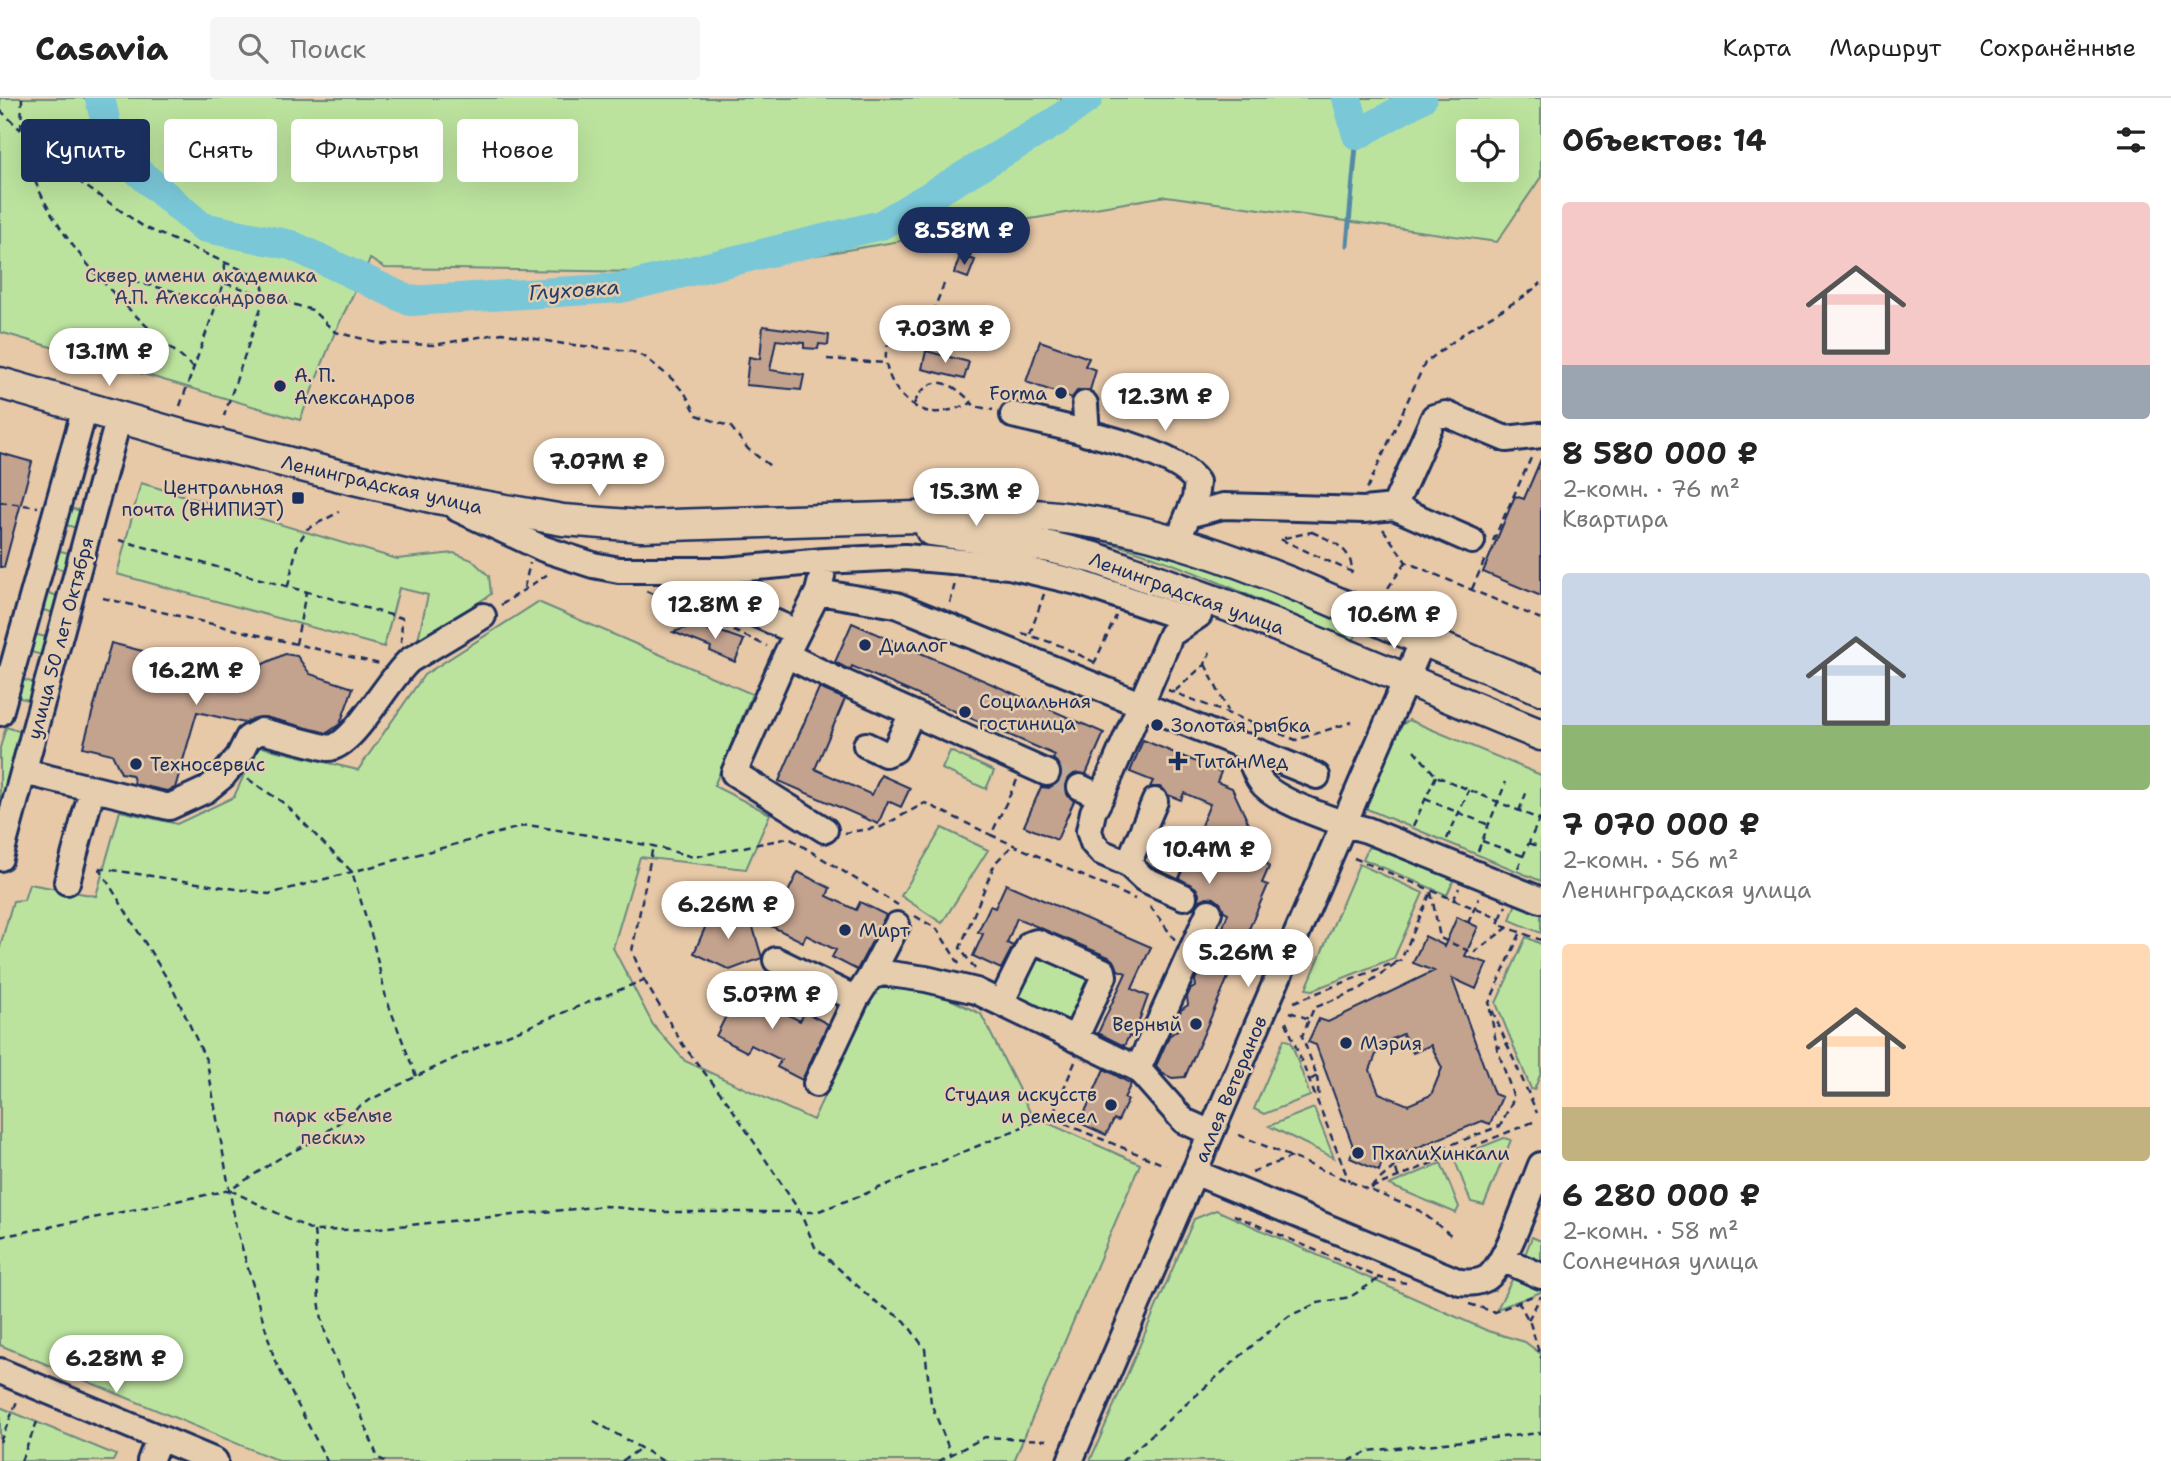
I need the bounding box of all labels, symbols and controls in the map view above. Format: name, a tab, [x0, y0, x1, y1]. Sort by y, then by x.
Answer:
search box	[210, 17, 700, 80]
text: Casavia	[35, 26, 168, 71]
icon: search	[234, 29, 272, 67]
text: Поиск	[290, 31, 366, 66]
text: Карта	[1723, 32, 1791, 64]
text: Маршрут	[1829, 32, 1941, 64]
text: Сохранённые	[1979, 32, 2136, 64]
chip: Купить	[21, 119, 150, 182]
chip: Снять	[164, 119, 277, 182]
chip: Фильтры	[291, 119, 443, 182]
chip: Новое	[457, 119, 578, 182]
map controls	[1456, 119, 1519, 182]
button: locate	[1456, 119, 1519, 182]
text: Объектов: 14	[1562, 120, 1767, 161]
icon: filters	[2112, 121, 2150, 159]
pin: 8.58M ₽	[899, 208, 1029, 267]
text: 8.58M ₽	[914, 215, 1014, 245]
icon: home	[1793, 247, 1919, 373]
park label: Сквер имени академика А.П. Александрова	[85, 263, 317, 310]
water label: Глуховка	[527, 273, 621, 307]
pin: 7.03M ₽	[880, 306, 1010, 365]
text: 7.03M ₽	[895, 313, 995, 343]
pin: 13.1M ₽	[44, 328, 174, 388]
text: 13.1M ₽	[65, 336, 153, 366]
place label: А. П. Александров	[294, 363, 415, 410]
pin: 12.3M ₽	[1100, 374, 1230, 433]
marker: А. П. Александров	[272, 378, 288, 394]
place label: Forma	[989, 381, 1047, 406]
text: 12.3M ₽	[1117, 381, 1213, 411]
marker: Forma	[1053, 385, 1069, 401]
text: 8 580 000 ₽	[1562, 433, 1758, 474]
pin: 7.07M ₽	[534, 438, 664, 498]
text: 7.07M ₽	[549, 446, 649, 476]
street label: Ленинградская улица	[279, 449, 485, 520]
pin: 15.3M ₽	[911, 468, 1041, 528]
text: 2-комн. · 76 m²	[1562, 474, 1740, 504]
place label: Центральная почта (ВНИПИЭТ)	[121, 475, 284, 522]
text: 15.3M ₽	[929, 476, 1023, 506]
marker: Центральная почта (ВНИПИЭТ)	[290, 490, 306, 506]
text: Квартира	[1562, 504, 1668, 534]
street label: улица 50 лет Октября	[21, 534, 100, 742]
street label: Ленинградская улица	[1086, 547, 1288, 640]
pin: 12.8M ₽	[650, 582, 780, 641]
text: 12.8M ₽	[667, 589, 763, 619]
pin: 10.6M ₽	[1329, 592, 1459, 651]
text: 10.6M ₽	[1347, 599, 1441, 629]
icon: home	[1793, 618, 1919, 744]
place label: Диалог	[879, 633, 948, 658]
marker: Диалог	[857, 637, 873, 653]
pin: 16.2M ₽	[131, 648, 261, 707]
text: 16.2M ₽	[148, 655, 244, 685]
place label: Социальная гостиница	[979, 689, 1091, 736]
marker: Социальная гостиница	[957, 704, 973, 720]
place label: Золотая рыбка	[1171, 713, 1311, 738]
marker: Золотая рыбка	[1149, 717, 1165, 733]
place label: ТитанМед	[1194, 749, 1288, 774]
marker: ТитанМед	[1168, 751, 1188, 771]
place label: Техносервис	[150, 752, 265, 777]
marker: Техносервис	[128, 756, 144, 772]
text: 7 070 000 ₽	[1562, 804, 1760, 845]
pin: 10.4M ₽	[1144, 826, 1274, 886]
text: 10.4M ₽	[1162, 834, 1256, 864]
text: 2-комн. · 56 m²	[1562, 845, 1739, 875]
text: Ленинградская улица	[1562, 875, 1811, 905]
pin: 6.26M ₽	[663, 882, 793, 941]
text: 6.26M ₽	[677, 889, 779, 919]
place label: Мирт	[859, 918, 910, 943]
marker: Мирт	[837, 922, 853, 938]
pin: 5.26M ₽	[1183, 930, 1313, 989]
text: 5.26M ₽	[1198, 937, 1298, 967]
pin: 5.07M ₽	[707, 972, 837, 1031]
text: 5.07M ₽	[723, 979, 821, 1009]
icon: home	[1793, 989, 1919, 1115]
place label: Верный	[1112, 1012, 1182, 1037]
street label: аллея Ветеранов	[1188, 1012, 1273, 1166]
marker: Верный	[1188, 1016, 1204, 1032]
place label: Мэрия	[1360, 1031, 1422, 1056]
marker: Мэрия	[1338, 1035, 1354, 1051]
place label: Студия искусств и ремесел	[945, 1082, 1097, 1129]
marker: Студия искусств и ремесел	[1103, 1097, 1119, 1113]
park label: парк «Белые пески»	[273, 1103, 393, 1150]
place label: ПхалиХинкали	[1372, 1141, 1510, 1166]
marker: ПхалиХинкали	[1350, 1145, 1366, 1161]
text: 6 280 000 ₽	[1562, 1175, 1760, 1216]
text: 2-комн. · 58 m²	[1562, 1216, 1739, 1246]
text: Солнечная улица	[1562, 1246, 1758, 1276]
pin: 6.28M ₽	[51, 1336, 181, 1395]
text: 6.28M ₽	[65, 1343, 167, 1373]

